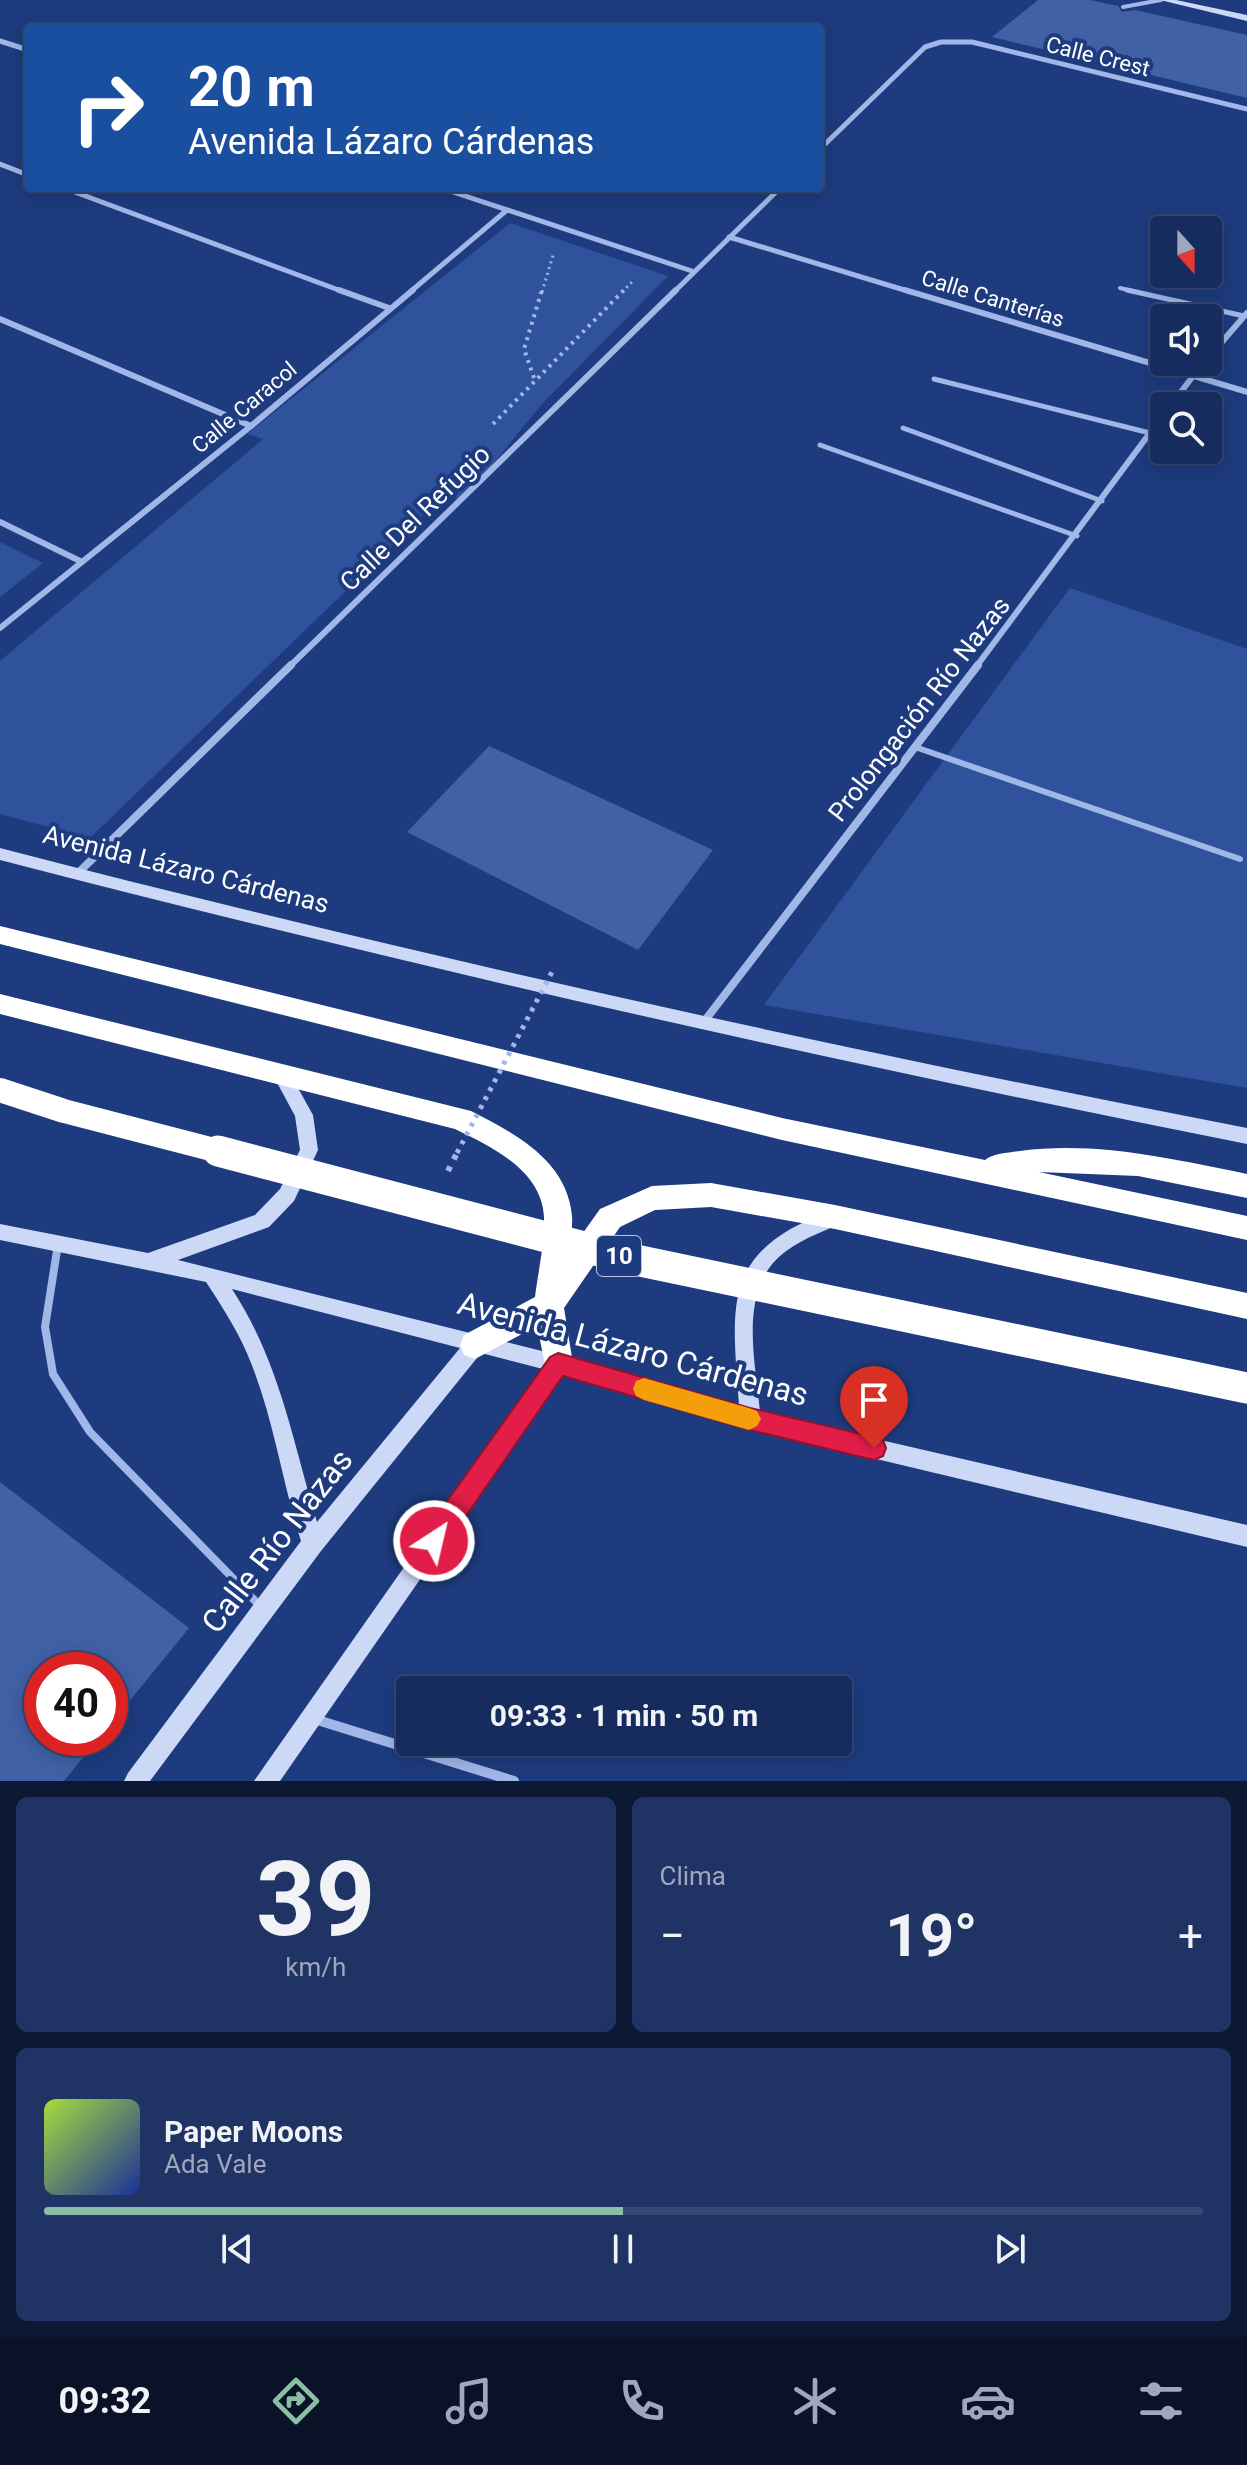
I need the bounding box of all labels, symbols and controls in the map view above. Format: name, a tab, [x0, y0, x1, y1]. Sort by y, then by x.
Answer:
street label: Calle Crest	[1043, 32, 1152, 81]
text: 20 m	[188, 54, 315, 120]
icon: right	[56, 56, 160, 160]
text: Avenida Lázaro Cárdenas	[188, 121, 594, 163]
north arrow	[1150, 216, 1222, 288]
map controls	[1150, 216, 1222, 464]
street label: Calle Canterías	[919, 265, 1067, 332]
button: sound	[1150, 304, 1222, 376]
street label: Calle Caracol	[187, 356, 302, 458]
button: search	[1150, 392, 1222, 464]
street label: Calle Del Refugio	[334, 439, 496, 597]
street label: Prolongación Río Nazas	[822, 591, 1016, 827]
street label: Avenida Lázaro Cárdenas	[40, 819, 332, 919]
road number: 10	[597, 1236, 641, 1276]
street label: Avenida Lázaro Cárdenas	[454, 1284, 812, 1414]
pin	[840, 1366, 908, 1448]
icon: arrive	[852, 1378, 896, 1422]
street label: Calle Río Nazas	[194, 1442, 360, 1640]
position arrow	[392, 1499, 476, 1583]
speed limit sign: 40	[24, 1652, 128, 1756]
text: 09:33 · 1 min · 50 m	[490, 1698, 758, 1733]
text: 39	[256, 1839, 375, 1960]
text: Clima	[660, 1861, 726, 1891]
text: 19°	[885, 1900, 977, 1971]
text: −	[660, 1910, 685, 1962]
text: +	[1178, 1910, 1203, 1962]
text: km/h	[285, 1952, 346, 1982]
text: Paper Moons	[164, 2114, 343, 2149]
text: Ada Vale	[164, 2149, 266, 2179]
icon: previous	[215, 2227, 259, 2271]
icon: pause	[601, 2227, 645, 2271]
icon: next	[988, 2227, 1032, 2271]
icon: directions	[268, 2373, 324, 2429]
icon: music	[441, 2373, 497, 2429]
icon: phone	[614, 2373, 670, 2429]
icon: climate	[787, 2373, 843, 2429]
icon: car	[960, 2373, 1016, 2429]
icon: filters	[1133, 2373, 1189, 2429]
text: 09:32	[58, 2380, 151, 2422]

